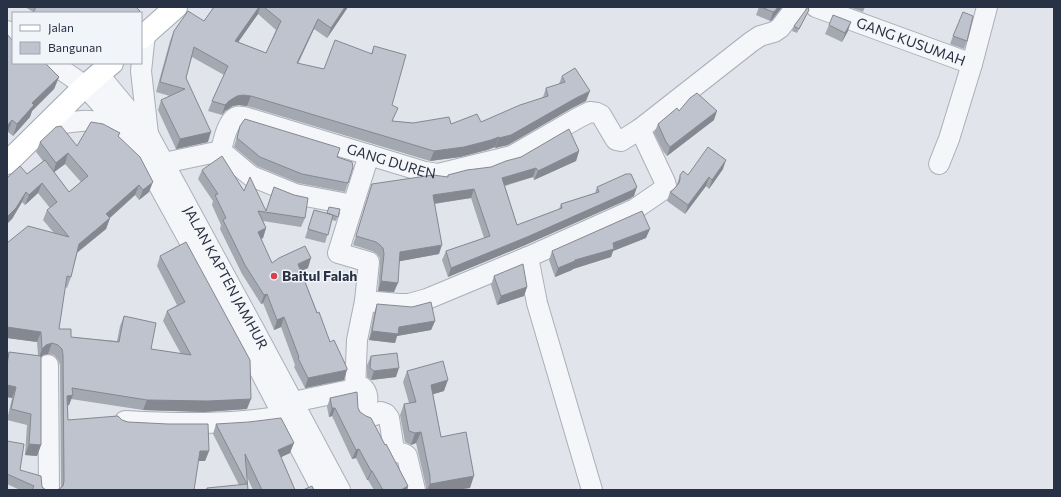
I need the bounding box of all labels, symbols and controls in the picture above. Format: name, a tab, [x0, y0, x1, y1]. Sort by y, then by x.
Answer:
legend	[12, 12, 142, 64]
street label: GANG KUSUMAH	[854, 13, 968, 69]
text: Jalan	[48, 20, 74, 35]
text: Bangunan	[48, 40, 102, 54]
street label: GANG DUREN	[345, 140, 437, 182]
street label: JALAN KAPTEN JAMHUR	[181, 203, 272, 352]
place label: Baitul Falah	[282, 267, 357, 284]
marker: Baitul Falah	[269, 271, 279, 281]

